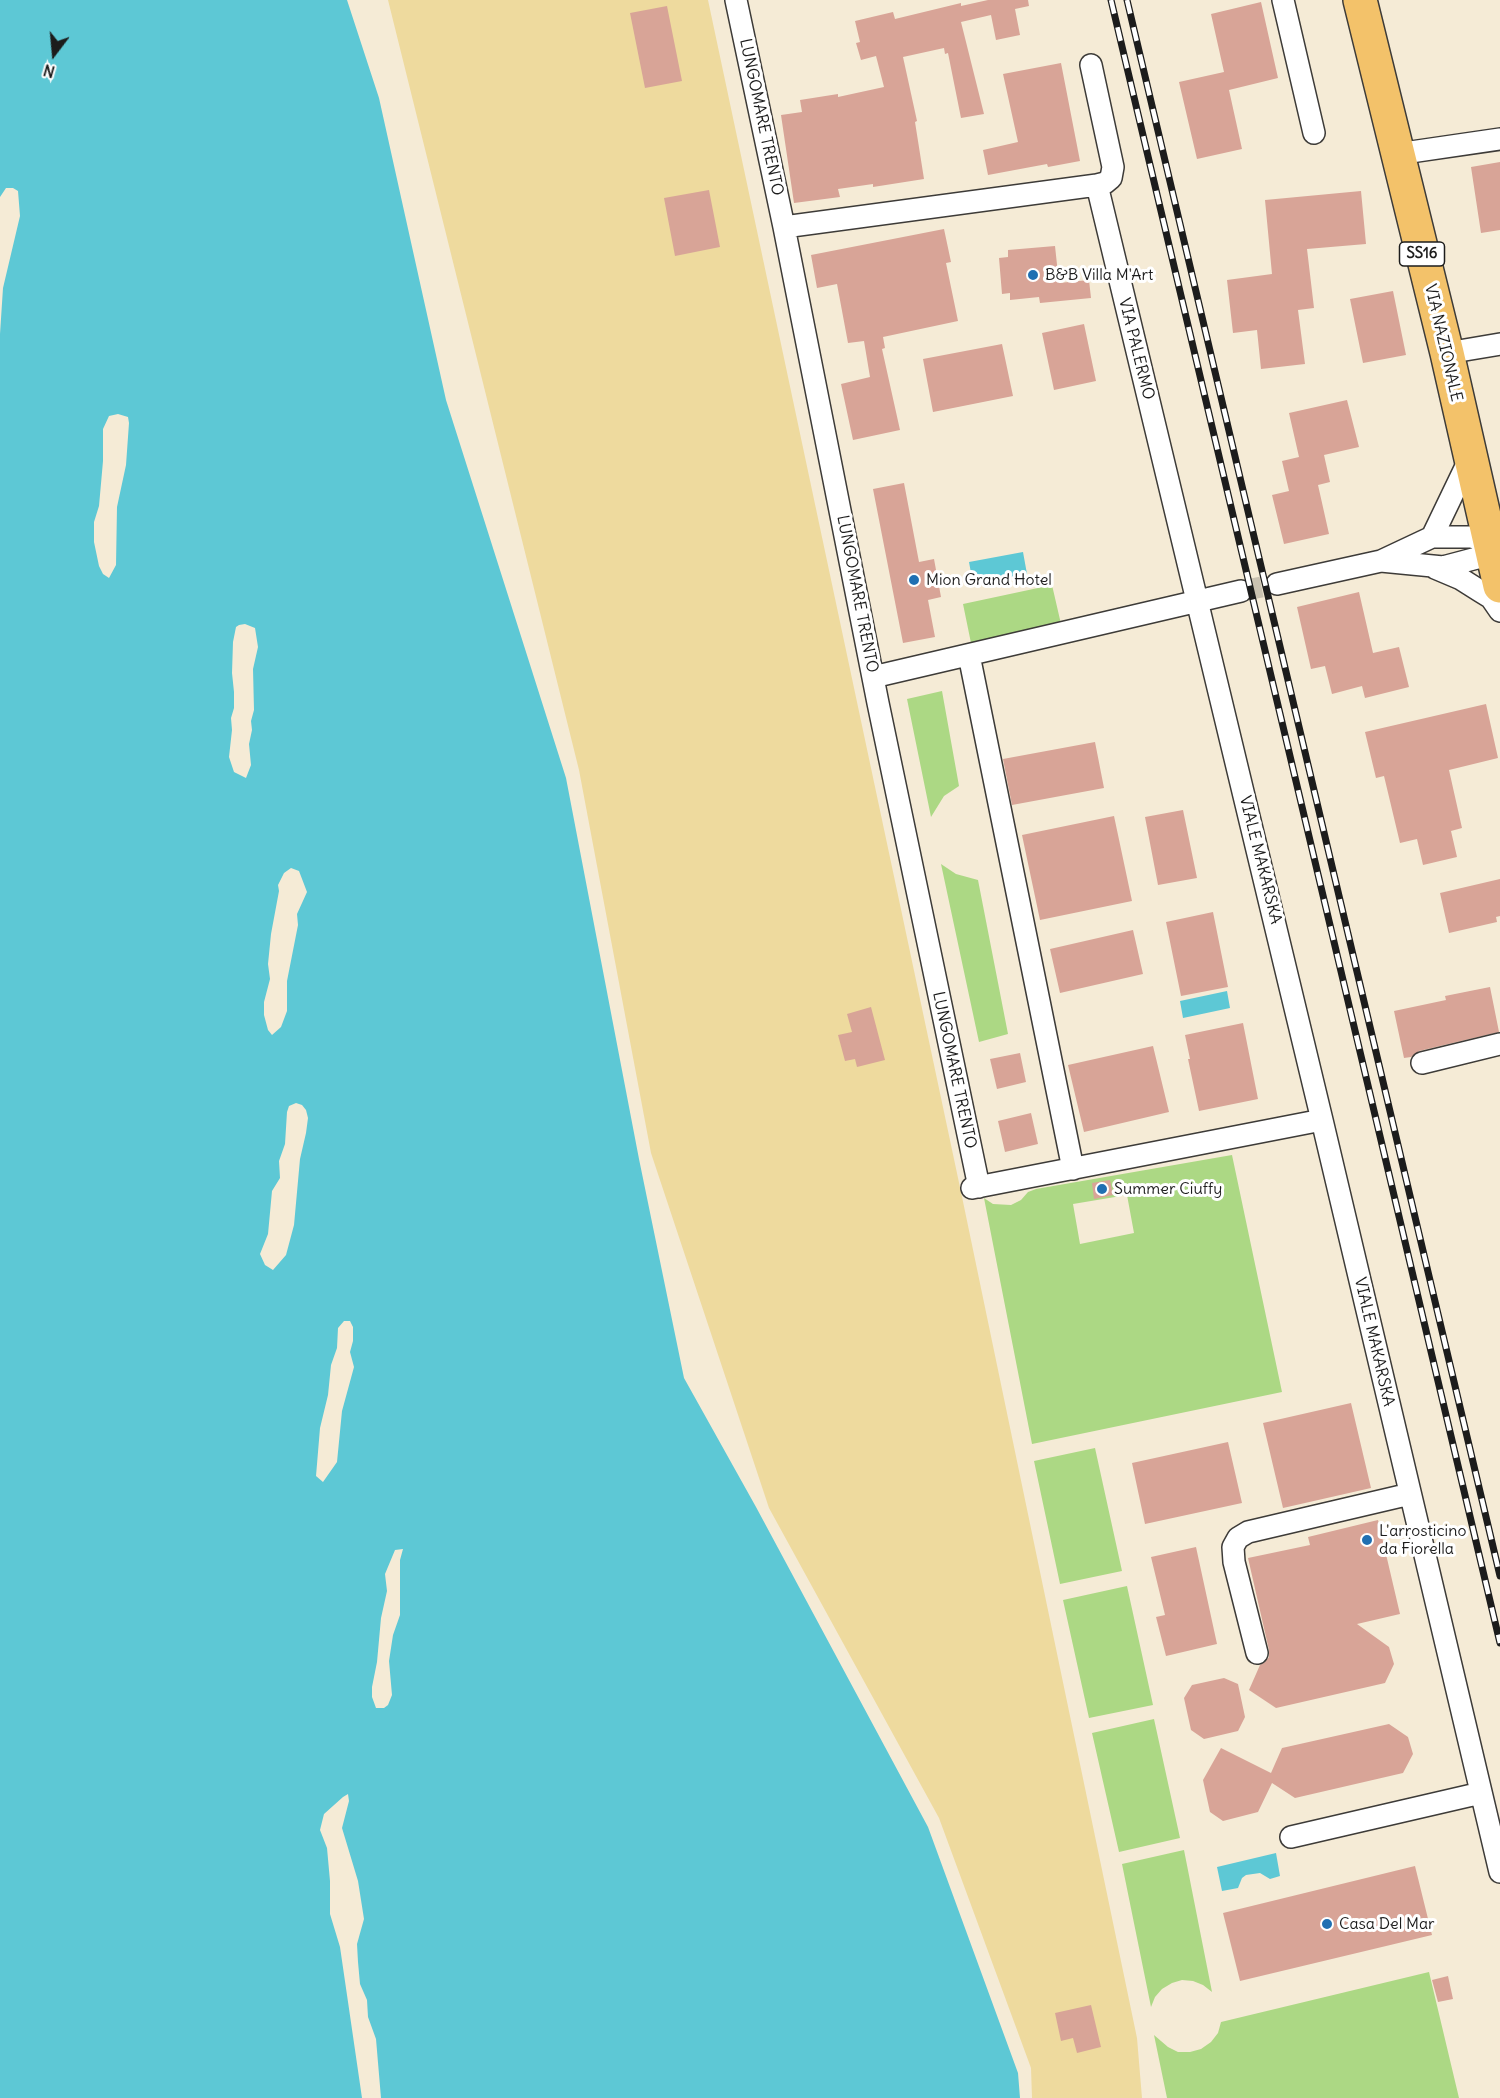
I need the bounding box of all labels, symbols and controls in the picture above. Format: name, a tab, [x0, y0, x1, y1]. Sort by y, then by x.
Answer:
north arrow	[24, 24, 84, 84]
street label: LUNGOMARE TRENTO	[735, 37, 787, 197]
text: N	[41, 60, 57, 82]
road number: SS16	[1400, 242, 1444, 266]
place label: B&B Villa M'Art	[1045, 265, 1153, 285]
marker: B&B Villa M'Art	[1026, 268, 1040, 282]
street label: VIA NAZIONALE	[1420, 282, 1466, 404]
street label: VIA PALERMO	[1114, 296, 1158, 402]
street label: LUNGOMARE TRENTO	[832, 514, 882, 674]
place label: Mion Grand Hotel	[926, 570, 1052, 590]
marker: Mion Grand Hotel	[907, 573, 921, 587]
street label: VIALE MAKARSKA	[1235, 794, 1285, 926]
street label: LUNGOMARE TRENTO	[928, 990, 980, 1150]
place label: Summer Ciuffy	[1114, 1179, 1222, 1199]
marker: Summer Ciuffy	[1095, 1182, 1109, 1196]
street label: VIALE MAKARSKA	[1350, 1276, 1398, 1408]
place label: L'arrosticino da Fiorella	[1379, 1521, 1466, 1559]
marker: L'arrosticino da Fiorella	[1360, 1533, 1374, 1547]
place label: Casa Del Mar	[1339, 1914, 1435, 1934]
marker: Casa Del Mar	[1320, 1917, 1334, 1931]

